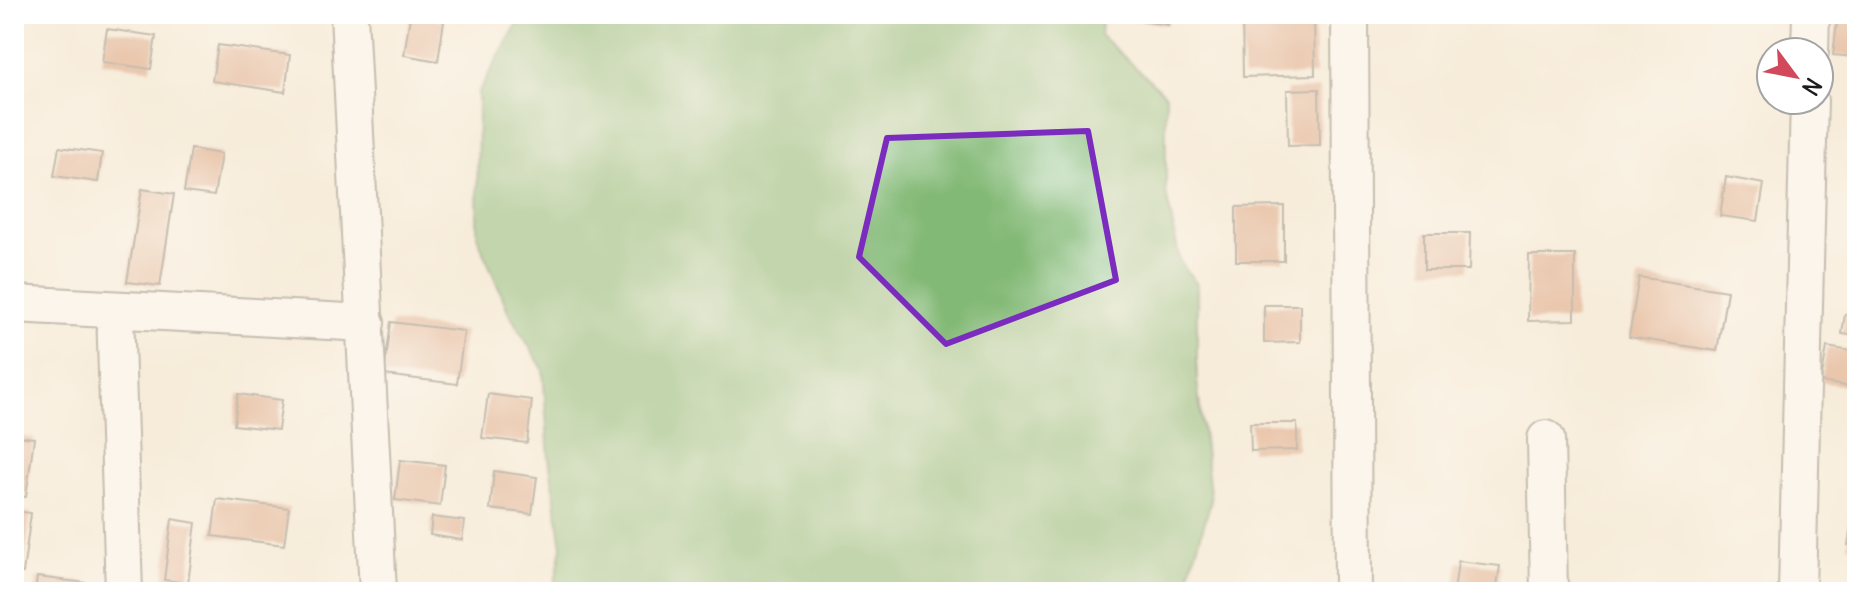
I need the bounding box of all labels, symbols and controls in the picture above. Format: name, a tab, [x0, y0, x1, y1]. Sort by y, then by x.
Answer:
north arrow	[1755, 36, 1835, 116]
text: N	[1796, 73, 1828, 100]

